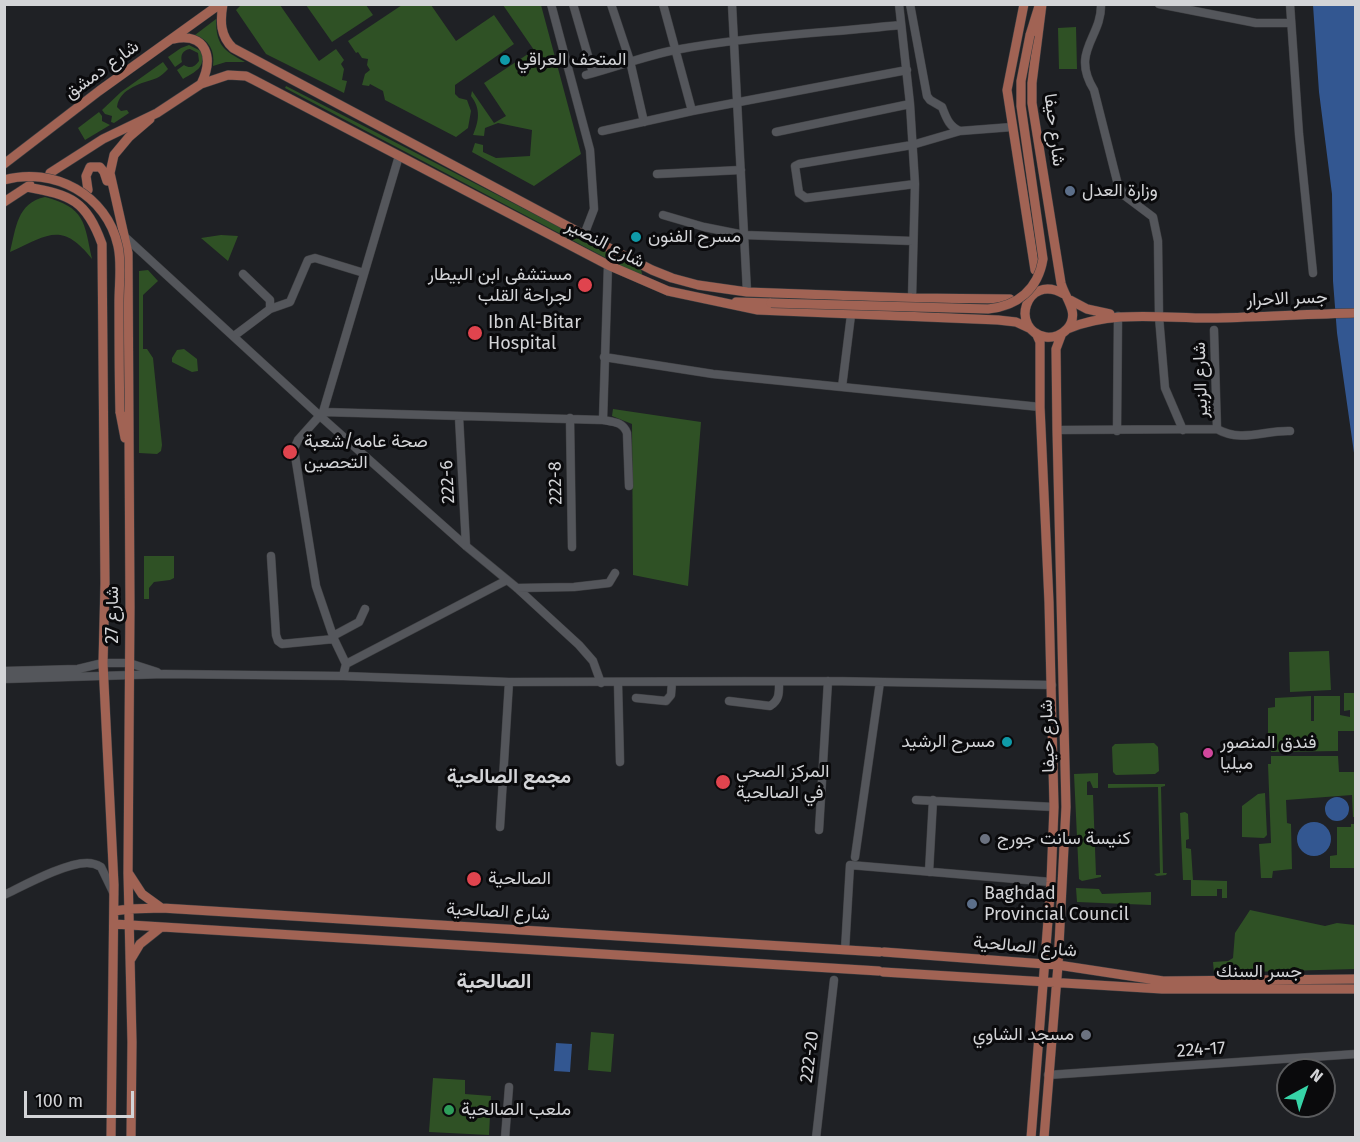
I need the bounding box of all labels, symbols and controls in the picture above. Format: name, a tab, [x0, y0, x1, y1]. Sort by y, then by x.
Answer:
street label: شارع دمشق	[61, 36, 143, 104]
place label: المتحف العراقي	[517, 49, 626, 71]
marker: المتحف العراقي	[498, 53, 512, 67]
street label: شارع حيفا	[1039, 92, 1069, 168]
place label: وزارة العدل	[1082, 180, 1158, 202]
marker: وزارة العدل	[1063, 184, 1077, 198]
street label: شارع النصیر	[562, 215, 648, 273]
place label: مسرح الفنون	[648, 226, 741, 248]
marker: مسرح الفنون	[629, 230, 643, 244]
place label: مستشفى ابن البيطار لجراحة القلب	[428, 264, 572, 306]
marker: مستشفى ابن البيطار لجراحة القلب	[576, 276, 594, 294]
street label: جسر الاحرار	[1246, 287, 1328, 311]
place label: Ibn Al-Bitar Hospital	[488, 312, 581, 354]
marker: Ibn Al-Bitar Hospital	[466, 324, 484, 342]
street label: شارع الزبير	[1189, 342, 1213, 418]
place label: صحة عامه/شعبة التحصين	[304, 431, 428, 474]
marker: صحة عامه/شعبة التحصين	[281, 443, 299, 461]
street label: 222-6	[436, 460, 460, 504]
street label: 222-8	[545, 461, 567, 505]
street label: شارع 27	[102, 586, 124, 644]
street label: شارع حيفا	[1036, 699, 1060, 773]
place label: مسرح الرشيد	[901, 731, 995, 753]
place label: فندق المنصور ميليا	[1220, 732, 1316, 774]
marker: مسرح الرشيد	[1000, 735, 1014, 749]
marker: فندق المنصور ميليا	[1201, 746, 1215, 760]
place label: المركز الصحي في الصالحية	[736, 761, 829, 804]
district label: مجمع الصالحية	[447, 765, 571, 789]
marker: المركز الصحي في الصالحية	[714, 773, 732, 791]
place label: كنيسة سانت جورج	[997, 828, 1131, 850]
marker: كنيسة سانت جورج	[978, 832, 992, 846]
place label: الصالحية	[488, 868, 551, 890]
marker: الصالحية	[465, 870, 483, 888]
place label: Baghdad Provincial Council	[984, 883, 1129, 926]
marker: Baghdad Provincial Council	[965, 897, 979, 911]
street label: شارع الصالحية	[446, 898, 550, 926]
street label: شارع الصالحية	[972, 932, 1078, 962]
street label: جسر السنك	[1216, 961, 1302, 983]
district label: الصالحية	[456, 969, 532, 995]
place label: مسجد الشاوي	[973, 1024, 1074, 1046]
marker: مسجد الشاوي	[1079, 1028, 1093, 1042]
street label: 222-20	[796, 1030, 824, 1084]
street label: 224-17	[1176, 1038, 1226, 1062]
north arrow	[1276, 1058, 1336, 1118]
text: N	[1306, 1065, 1327, 1086]
scale bar	[27, 1079, 136, 1117]
text: 100 m	[35, 1090, 83, 1112]
place label: ملعب الصالحية	[461, 1099, 571, 1121]
marker: ملعب الصالحية	[442, 1103, 456, 1117]

